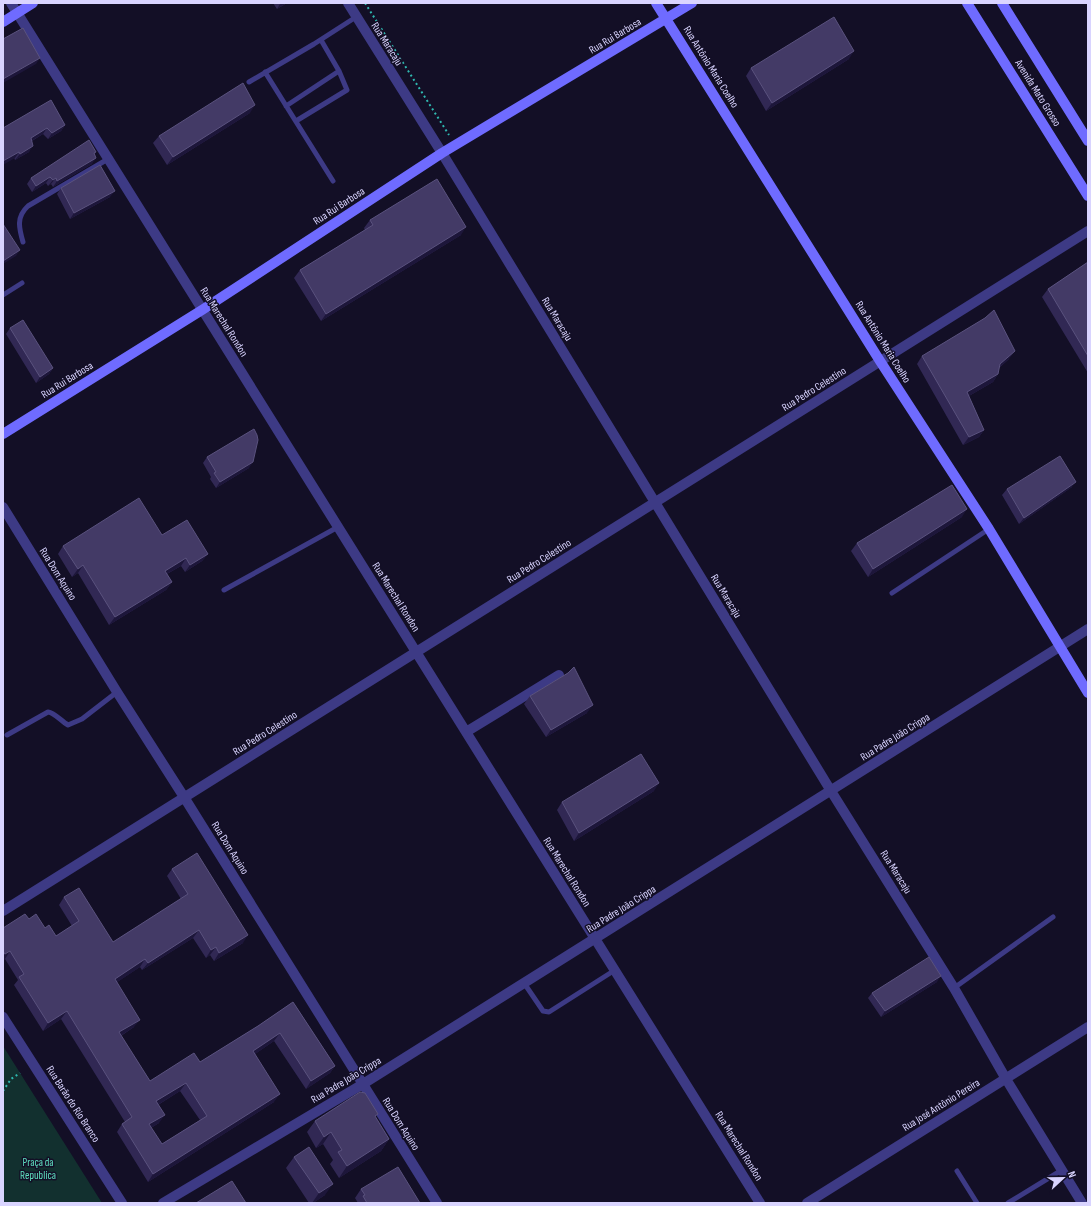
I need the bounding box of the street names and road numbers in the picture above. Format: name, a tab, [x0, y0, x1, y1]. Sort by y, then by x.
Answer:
street label: Rua Rui Barbosa	[586, 15, 644, 57]
street label: Rua Maracaju	[369, 20, 406, 68]
street label: Rua Antônio Maria Coelho	[681, 24, 742, 111]
street label: Avenida Mato Grosso	[1012, 56, 1064, 129]
street label: Rua Rui Barbosa	[311, 185, 367, 227]
street label: Rua Marechal Rondon	[198, 285, 251, 359]
street label: Rua Maracaju	[539, 295, 575, 344]
street label: Rua Antônio Maria Coelho	[853, 299, 914, 386]
street label: Rua Rui Barbosa	[39, 359, 95, 401]
street label: Rua Pedro Celestino	[779, 364, 849, 414]
street label: Rua Pedro Celestino	[504, 536, 574, 586]
street label: Rua Dom Aquino	[37, 545, 80, 603]
street label: Rua Marechal Rondon	[370, 560, 423, 634]
street label: Rua Maracaju	[708, 572, 744, 621]
street label: Rua Pedro Celestino	[230, 708, 300, 758]
street label: Rua Padre João Crippa	[858, 710, 932, 764]
street label: Rua Dom Aquino	[209, 819, 252, 877]
street label: Rua Marechal Rondon	[541, 835, 594, 909]
street label: Rua Maracaju	[878, 848, 915, 896]
street label: Rua Padre João Crippa	[584, 882, 658, 936]
street label: Rua Padre João Crippa	[309, 1054, 383, 1106]
street label: Rua Barão do Rio Branco	[43, 1063, 103, 1145]
street label: Rua José Antônio Pereira	[900, 1076, 982, 1134]
street label: Rua Dom Aquino	[380, 1095, 423, 1153]
street label: Rua Marechal Rondon	[713, 1109, 766, 1183]

